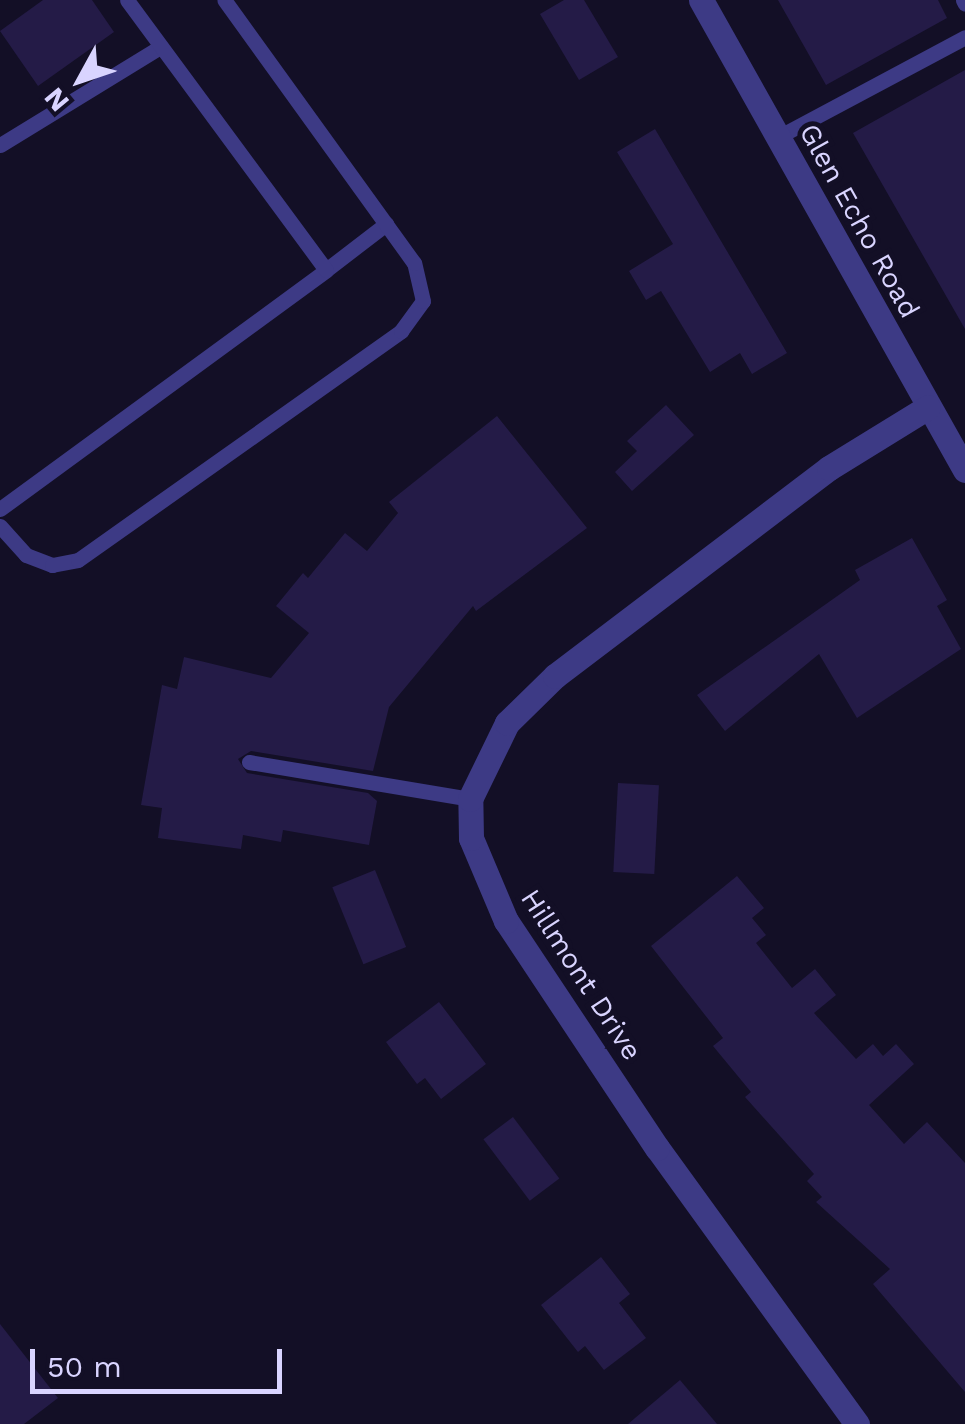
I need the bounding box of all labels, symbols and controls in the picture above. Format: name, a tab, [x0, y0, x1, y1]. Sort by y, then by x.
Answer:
north arrow	[30, 30, 130, 130]
text: N	[37, 81, 76, 118]
street label: Glen Echo Road	[792, 118, 926, 324]
street label: Hillmont Drive	[513, 883, 649, 1067]
scale bar	[35, 1329, 288, 1391]
text: 50 m	[47, 1349, 122, 1384]

